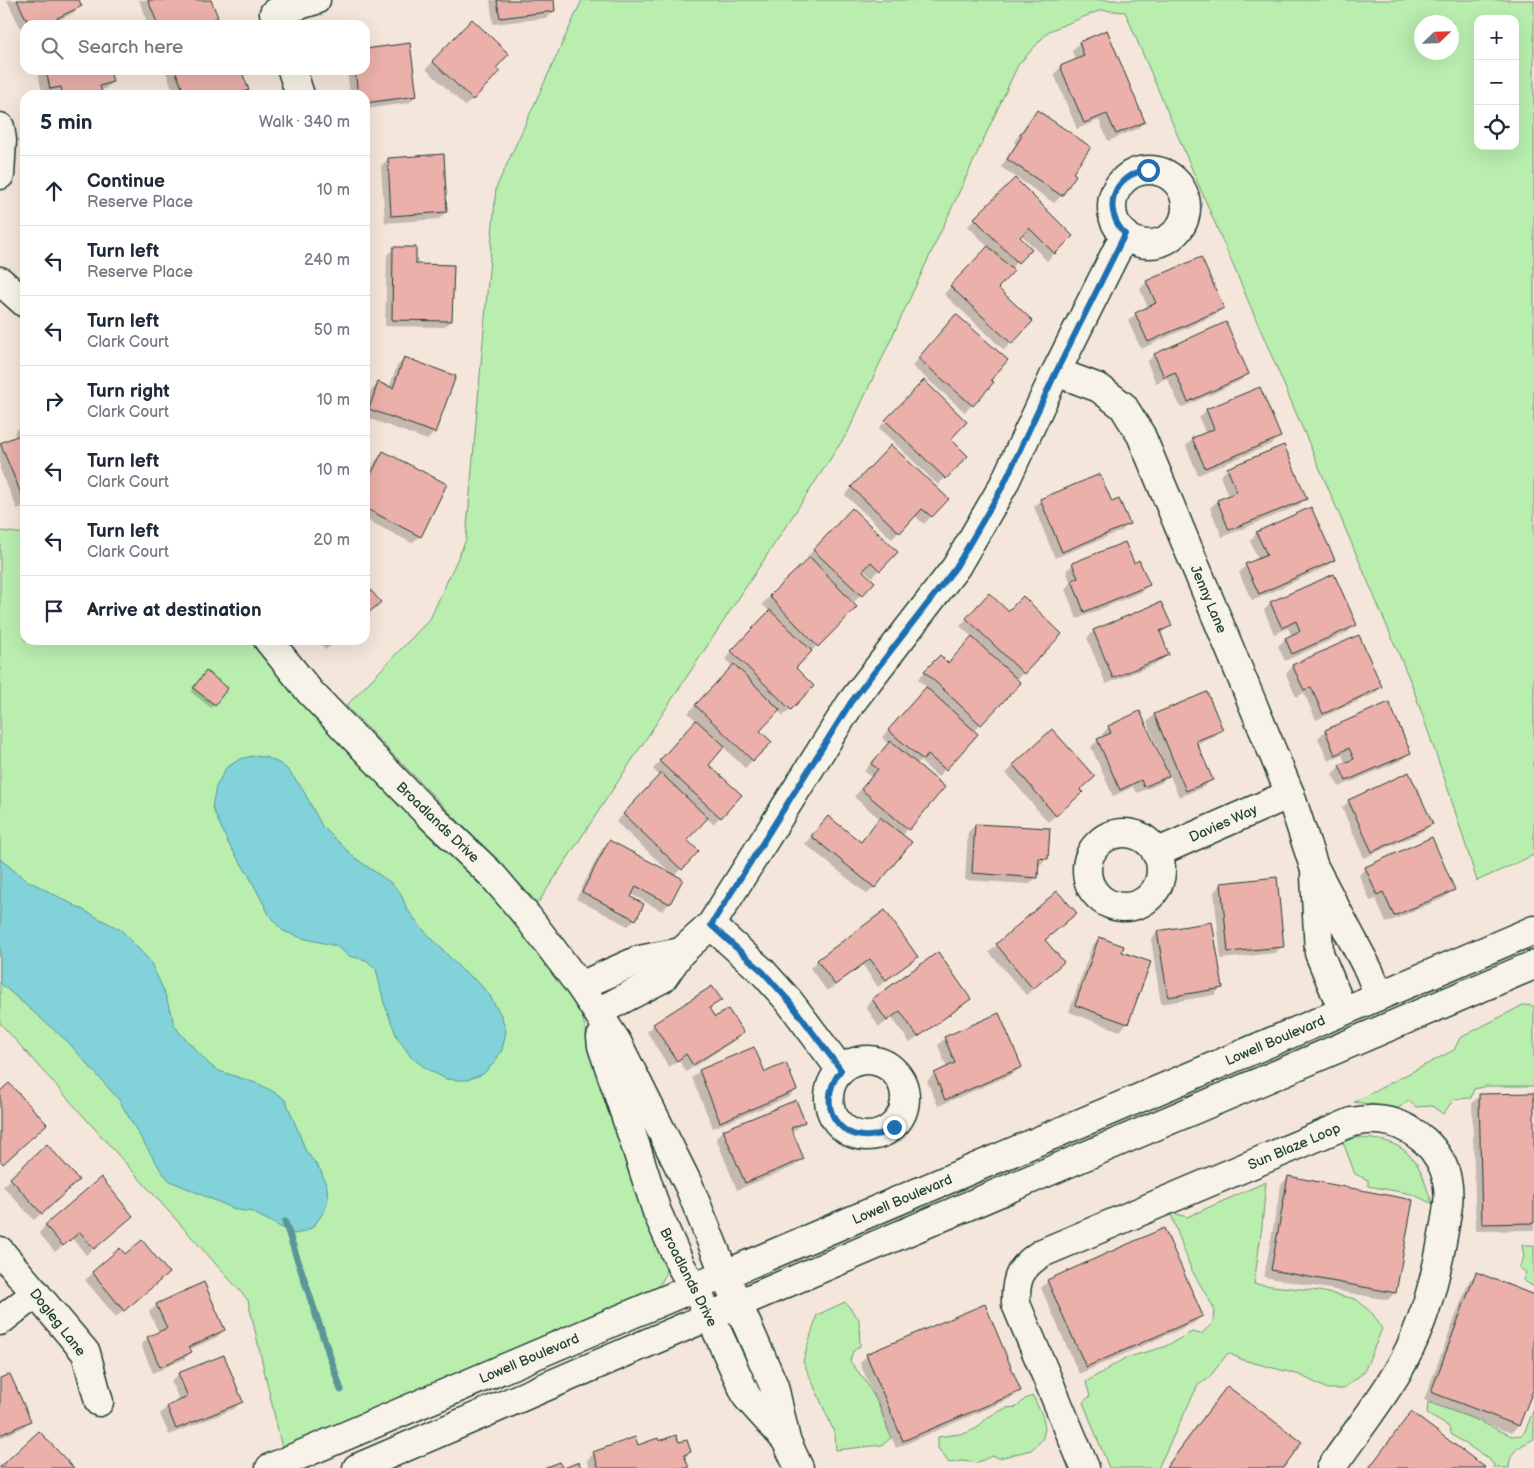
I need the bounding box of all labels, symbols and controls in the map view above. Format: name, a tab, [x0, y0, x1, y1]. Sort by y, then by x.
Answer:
north arrow	[1414, 15, 1459, 60]
map controls	[1474, 15, 1519, 150]
button: +	[1474, 15, 1519, 60]
search box	[20, 20, 370, 75]
icon: search	[38, 34, 66, 62]
text: Search here	[78, 36, 183, 59]
button: −	[1474, 60, 1519, 105]
button: locate	[1474, 105, 1519, 150]
text: 5 min	[40, 110, 93, 135]
text: Walk · 340 m	[259, 113, 350, 132]
route start	[1137, 159, 1160, 182]
text: Continue	[87, 170, 165, 193]
icon: ahead	[40, 177, 68, 205]
text: 10 m	[317, 181, 350, 200]
text: Reserve Place	[87, 193, 193, 212]
text: Turn left	[87, 240, 159, 263]
icon: left	[40, 247, 68, 275]
text: 240 m	[304, 251, 350, 270]
text: Reserve Place	[87, 263, 193, 282]
text: Turn left	[87, 310, 159, 333]
icon: left	[40, 317, 68, 345]
text: 50 m	[314, 321, 350, 340]
text: Clark Court	[87, 333, 169, 352]
text: Turn right	[87, 380, 170, 403]
icon: right	[40, 387, 68, 415]
text: 10 m	[317, 391, 350, 410]
text: Clark Court	[87, 403, 169, 422]
text: Turn left	[87, 450, 159, 473]
icon: left	[40, 457, 68, 485]
text: 10 m	[317, 461, 350, 480]
text: Clark Court	[87, 473, 169, 492]
text: Turn left	[87, 520, 159, 543]
icon: left	[40, 527, 68, 555]
text: 20 m	[314, 531, 350, 550]
text: Clark Court	[87, 543, 169, 562]
street label: Jenny Lane	[1187, 563, 1230, 636]
icon: arrive	[40, 597, 68, 625]
text: Arrive at destination	[87, 599, 262, 622]
street label: Broadlands Drive	[393, 778, 483, 866]
street label: Davies Way	[1187, 801, 1260, 846]
street label: Lowell Boulevard	[1223, 1012, 1328, 1069]
route end	[883, 1116, 906, 1139]
street label: Sun Blaze Loop	[1245, 1119, 1343, 1174]
street label: Lowell Boulevard	[850, 1171, 955, 1228]
street label: Broadlands Drive	[656, 1225, 721, 1330]
street label: Dogleg Lane	[26, 1285, 89, 1359]
street label: Lowell Boulevard	[477, 1330, 582, 1387]

